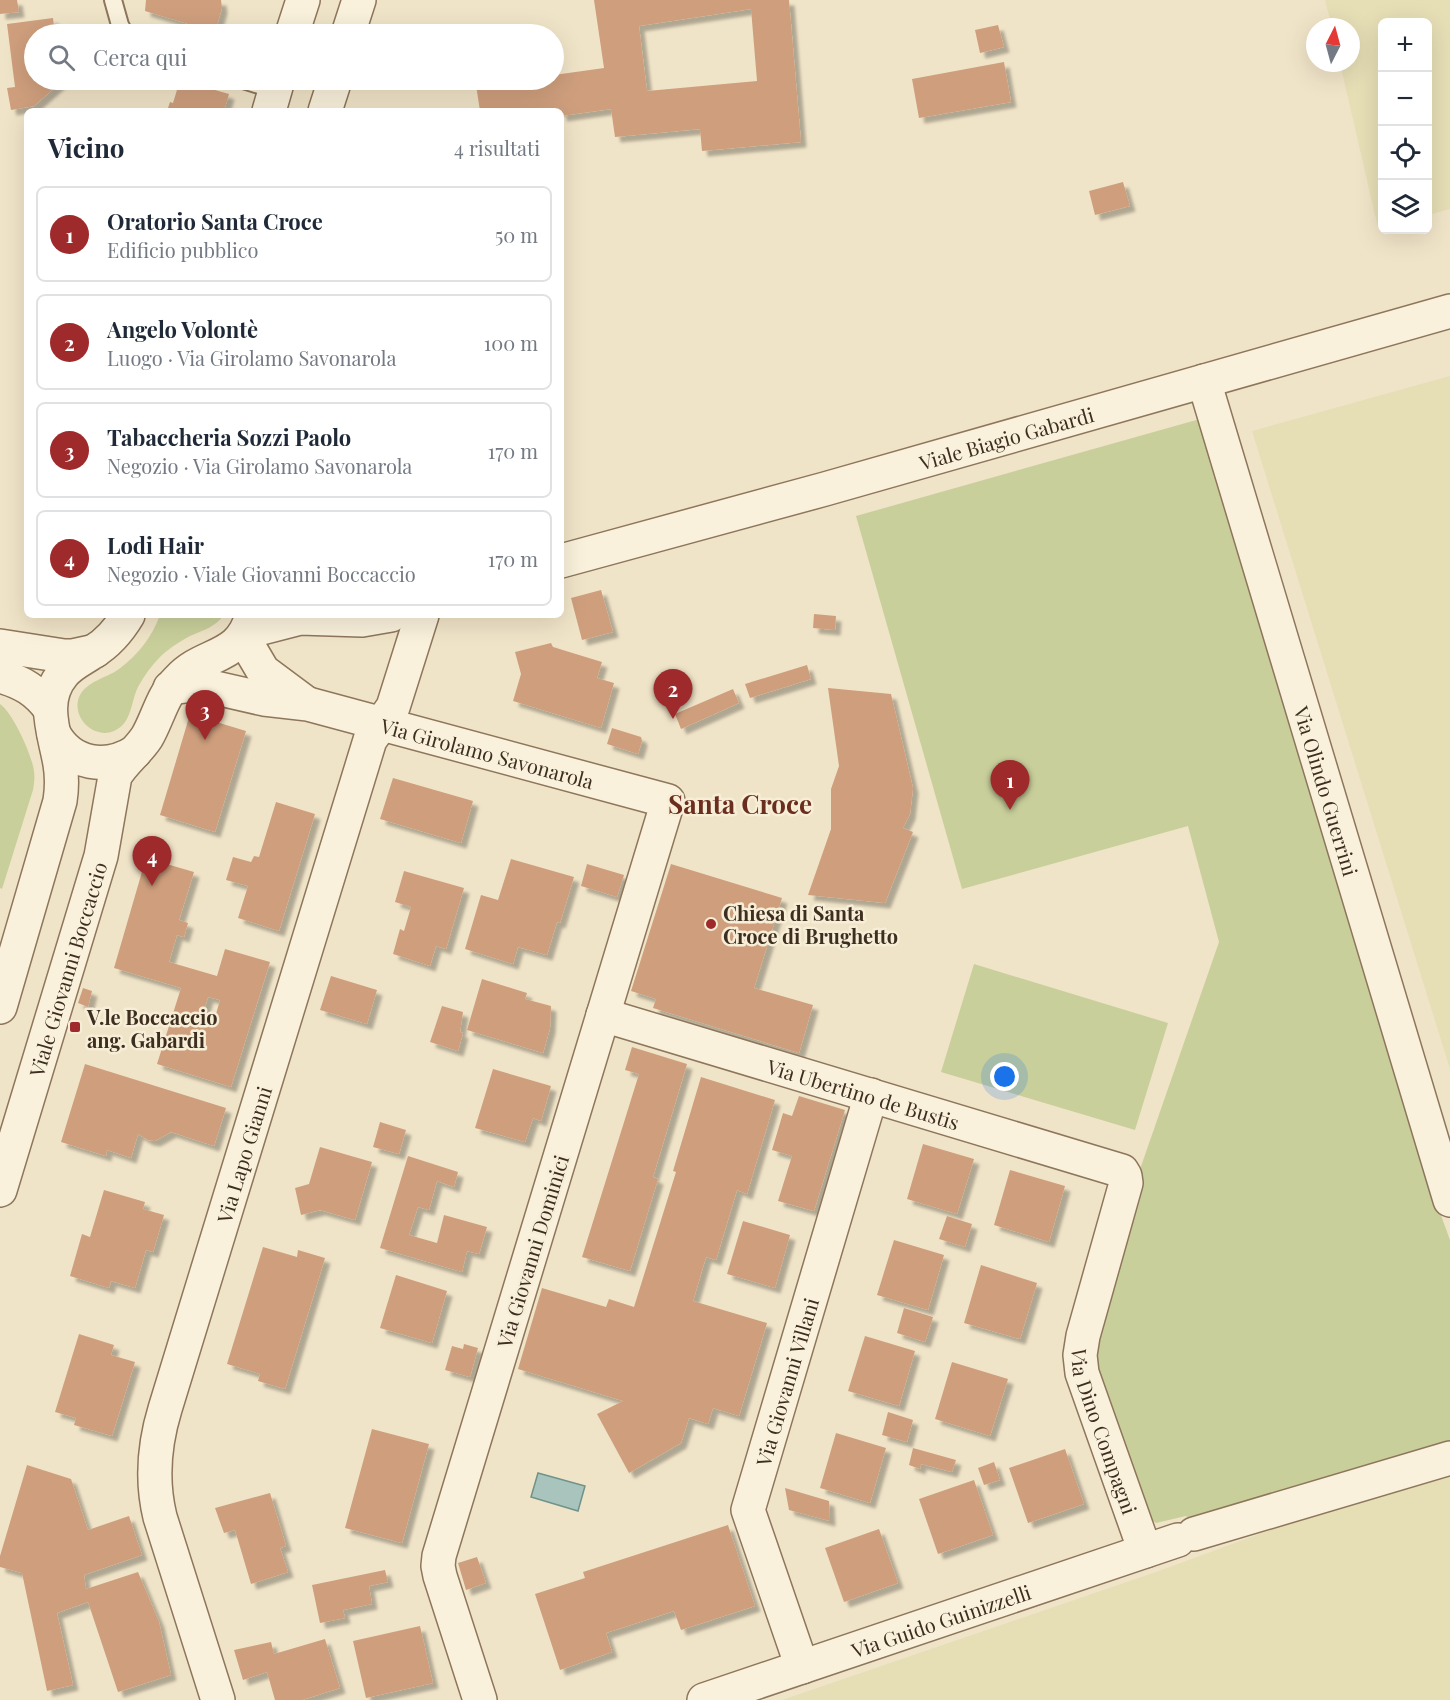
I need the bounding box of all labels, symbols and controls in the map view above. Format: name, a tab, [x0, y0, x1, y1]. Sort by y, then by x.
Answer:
north arrow	[1306, 18, 1360, 72]
map controls	[1378, 18, 1432, 234]
button: +	[1378, 18, 1432, 72]
search box	[24, 24, 564, 90]
icon: search	[45, 41, 78, 74]
text: Cerca qui	[93, 42, 187, 72]
button: −	[1378, 72, 1432, 126]
button: locate	[1378, 126, 1432, 180]
text: Vicino	[48, 130, 125, 165]
text: 4 risultati	[454, 134, 540, 161]
button: layers	[1378, 180, 1432, 234]
text: Oratorio Santa Croce	[107, 206, 323, 236]
text: 1	[66, 221, 73, 248]
text: 50 m	[495, 221, 538, 248]
text: Edificio pubblico	[107, 236, 258, 263]
text: Angelo Volontè	[107, 314, 258, 344]
text: 2	[64, 329, 75, 356]
text: 100 m	[484, 329, 538, 356]
text: Luogo · Via Girolamo Savonarola	[107, 344, 396, 371]
street label: Viale Biagio Gabardi	[915, 400, 1097, 475]
text: Tabaccheria Sozzi Paolo	[107, 422, 351, 452]
text: 3	[65, 437, 74, 464]
text: 170 m	[488, 437, 538, 464]
text: Negozio · Via Girolamo Savonarola	[107, 452, 412, 479]
text: Lodi Hair	[107, 530, 204, 560]
text: 4	[64, 545, 75, 572]
text: 170 m	[488, 545, 538, 572]
text: Negozio · Viale Giovanni Boccaccio	[107, 560, 416, 587]
pin: 2	[654, 670, 692, 719]
pin: 3	[186, 690, 224, 740]
street label: Via Olindo Guerrini	[1289, 702, 1365, 879]
street label: Via Girolamo Savonarola	[377, 711, 597, 794]
pin: 1	[990, 760, 1030, 810]
district label: Santa Croce	[668, 786, 812, 821]
pin: 4	[132, 836, 172, 886]
street label: Viale Giovanni Boccaccio	[21, 858, 112, 1080]
place label: Chiesa di Santa Croce di Brughetto	[723, 899, 898, 949]
marker: Chiesa di Santa Croce di Brughetto	[704, 917, 718, 931]
place label: V.le Boccaccio ang. Gabardi	[86, 1003, 218, 1053]
marker: V.le Boccaccio ang. Gabardi	[68, 1020, 82, 1034]
street label: Via Ubertino de Bustis	[763, 1051, 963, 1135]
your location	[990, 1062, 1019, 1091]
street label: Via Lapo Gianni	[209, 1082, 277, 1227]
street label: Via Giovanni Dominici	[490, 1151, 574, 1352]
street label: Via Giovanni Villani	[748, 1294, 824, 1470]
street label: Via Dino Compagni	[1066, 1345, 1144, 1518]
street label: Via Guido Guinizzelli	[847, 1577, 1034, 1663]

